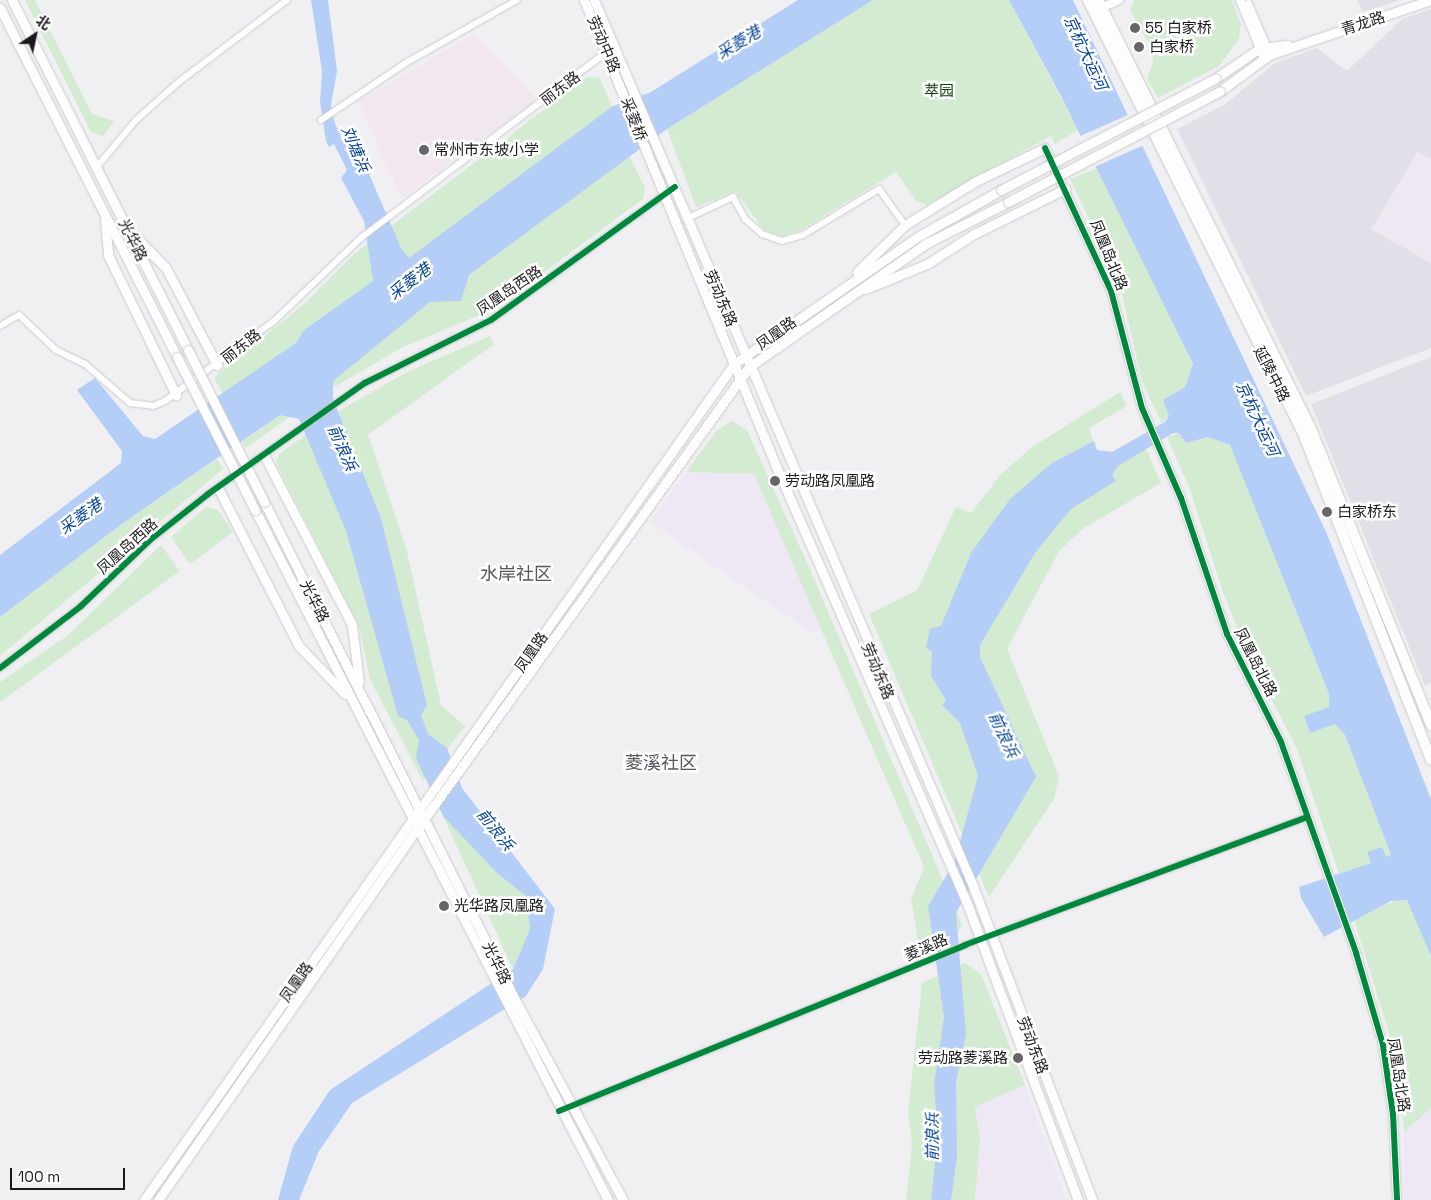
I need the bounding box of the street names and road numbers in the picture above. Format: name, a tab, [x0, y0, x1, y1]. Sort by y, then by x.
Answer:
street label: 青龙路	[1339, 7, 1387, 39]
street label: 劳动中路	[584, 13, 624, 75]
street label: 丽东路	[537, 67, 583, 109]
street label: 采菱桥	[618, 95, 650, 143]
street label: 光华路	[115, 216, 151, 264]
street label: 凤凰岛北路	[1087, 217, 1131, 293]
street label: 凤凰岛西路	[473, 262, 545, 318]
street label: 劳动东路	[701, 267, 741, 329]
street label: 凤凰路	[752, 313, 800, 353]
street label: 丽东路	[218, 325, 264, 367]
street label: 延陵中路	[1250, 343, 1294, 405]
street label: 凤凰岛西路	[93, 514, 161, 578]
street label: 光华路	[297, 577, 333, 625]
street label: 凤凰岛北路	[1231, 625, 1281, 699]
street label: 凤凰路	[511, 628, 551, 676]
street label: 劳动东路	[858, 640, 898, 702]
street label: 菱溪路	[902, 930, 950, 964]
street label: 光华路	[479, 939, 515, 987]
street label: 凤凰路	[276, 958, 316, 1006]
street label: 劳动东路	[1014, 1014, 1052, 1076]
street label: 凤凰岛北路	[1384, 1037, 1414, 1113]

